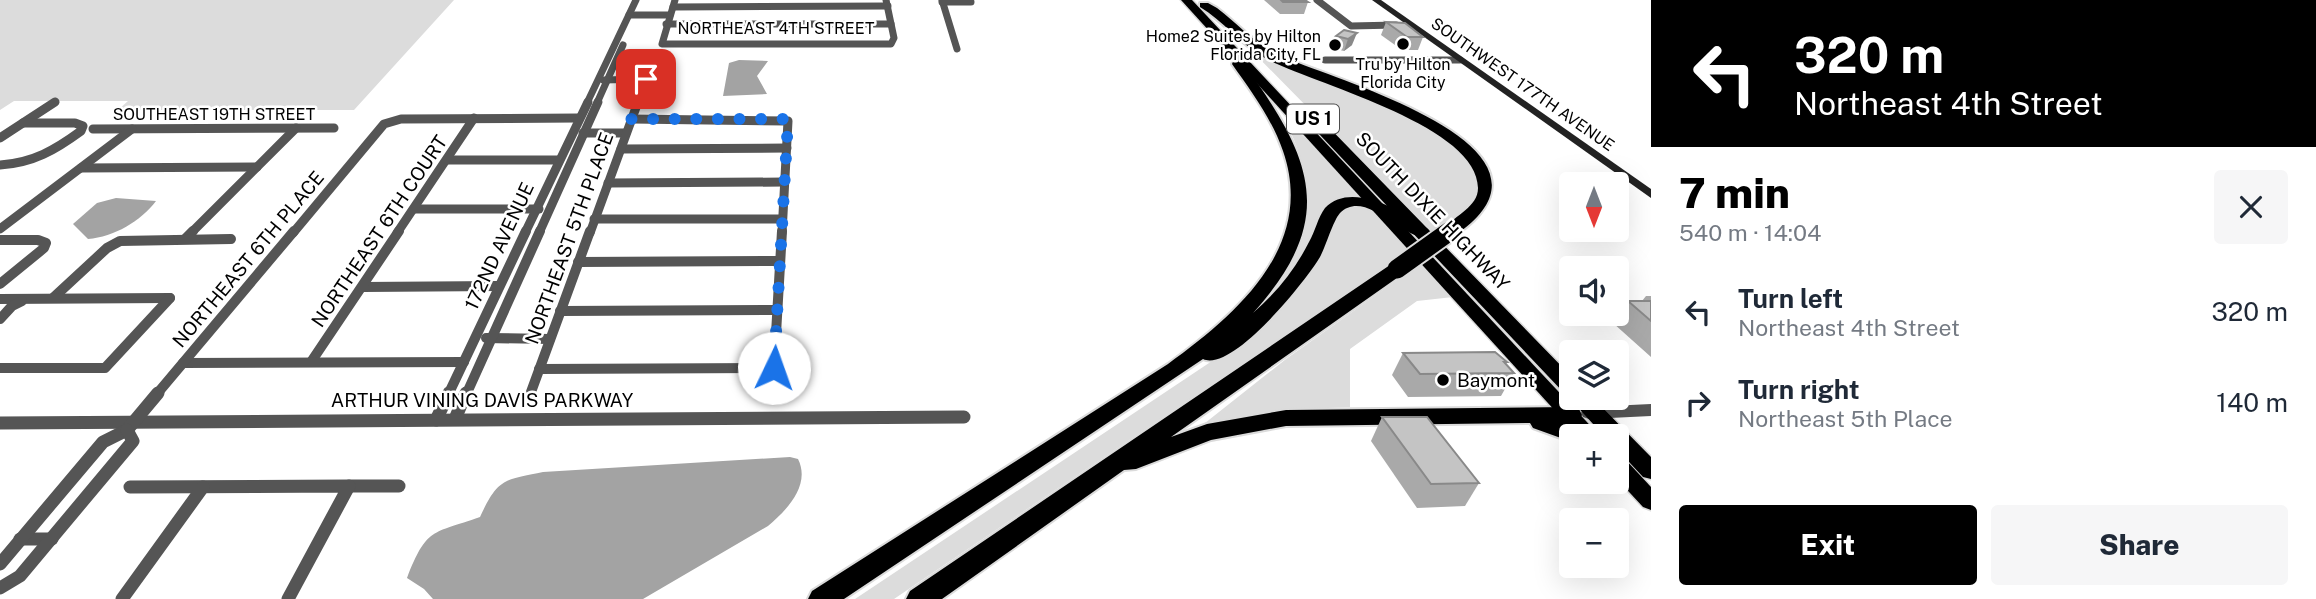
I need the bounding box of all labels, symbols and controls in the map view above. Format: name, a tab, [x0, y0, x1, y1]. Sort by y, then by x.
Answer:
street label: SOUTHWEST 177TH AVENUE	[1428, 14, 1618, 155]
street label: NORTHEAST 4TH STREET	[678, 19, 875, 38]
text: 320 m	[1794, 26, 1944, 84]
place label: Home2 Suites by Hilton Florida City, FL	[1146, 27, 1321, 64]
icon: left	[1679, 28, 1770, 119]
marker: Tru by Hilton Florida City	[1395, 36, 1411, 52]
marker: Home2 Suites by Hilton Florida City, FL	[1327, 37, 1343, 53]
pin	[616, 49, 676, 109]
place label: Tru by Hilton Florida City	[1355, 55, 1451, 92]
icon: arrive	[627, 60, 665, 98]
text: Northeast 4th Street	[1794, 85, 2103, 122]
road number: US 1	[1287, 104, 1339, 134]
street label: SOUTHEAST 19TH STREET	[113, 105, 316, 124]
street label: SOUTH DIXIE HIGHWAY	[1352, 127, 1515, 295]
street label: NORTHEAST 5TH PLACE	[520, 129, 618, 347]
street label: NORTHEAST 6TH COURT	[307, 131, 451, 331]
street label: NORTHEAST 6TH PLACE	[168, 166, 328, 352]
text: 7 min	[1679, 168, 1790, 217]
button: close	[2214, 170, 2288, 244]
north arrow	[1559, 172, 1629, 242]
map controls	[1559, 172, 1629, 578]
street label: 172ND AVENUE	[460, 179, 538, 313]
text: 540 m · 14:04	[1679, 219, 1822, 246]
button: sound	[1559, 256, 1629, 326]
text: Turn left	[1738, 283, 1843, 314]
icon: left	[1679, 293, 1717, 331]
text: 320 m	[2211, 296, 2288, 327]
text: Northeast 4th Street	[1738, 314, 1960, 341]
position arrow	[737, 331, 811, 405]
button: layers	[1559, 340, 1629, 410]
place label: Baymont	[1457, 369, 1535, 391]
marker: Baymont	[1435, 372, 1451, 388]
text: Turn right	[1738, 374, 1860, 405]
icon: right	[1679, 384, 1717, 422]
text: 140 m	[2216, 387, 2288, 418]
street label: ARTHUR VINING DAVIS PARKWAY	[331, 389, 634, 411]
text: Northeast 5th Place	[1738, 405, 1953, 432]
button: +	[1559, 424, 1629, 494]
button: Exit	[1679, 505, 1977, 585]
button: Share	[1991, 505, 2288, 585]
button: −	[1559, 508, 1629, 578]

